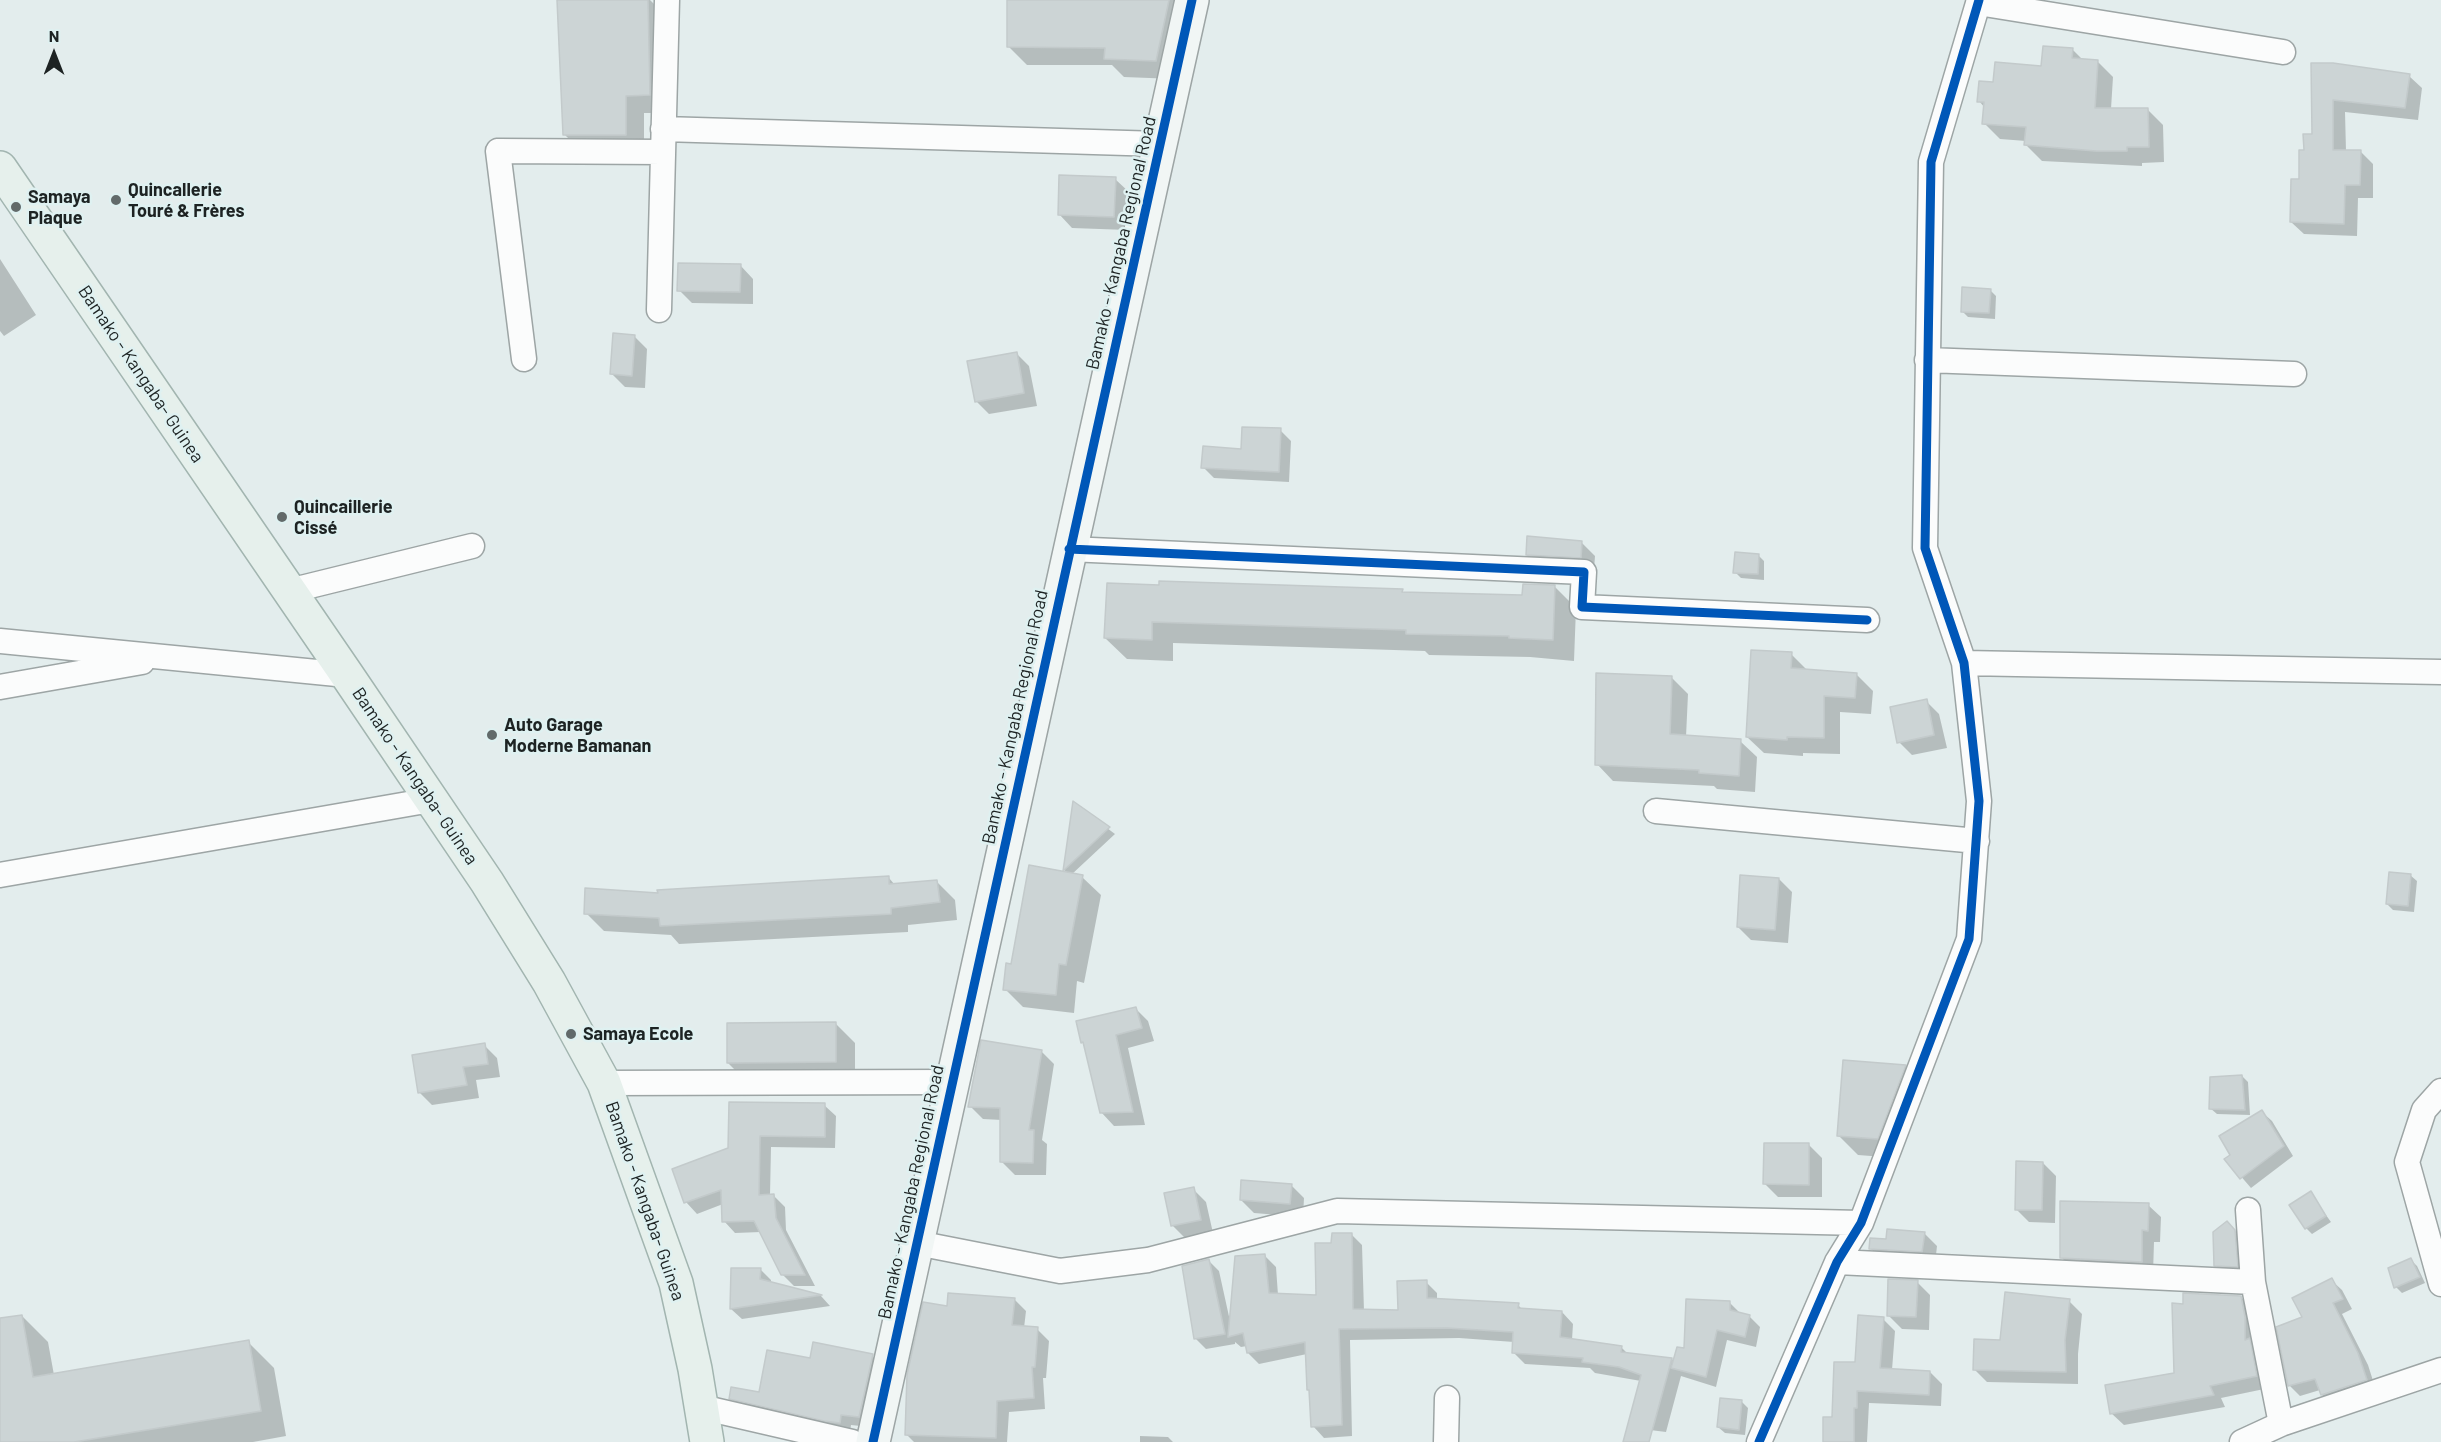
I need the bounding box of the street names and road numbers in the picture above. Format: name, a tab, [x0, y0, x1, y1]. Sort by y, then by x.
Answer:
street label: Bamako - Kangaba Regional Road	[1081, 114, 1161, 372]
street label: Bamako - Kangaba- Guinea	[74, 281, 208, 467]
street label: Bamako - Kangaba Regional Road	[977, 588, 1053, 846]
street label: Bamako - Kangaba- Guinea	[348, 683, 482, 869]
street label: Bamako - Kangaba Regional Road	[873, 1063, 949, 1321]
street label: Bamako - Kangaba- Guinea	[601, 1099, 689, 1303]

